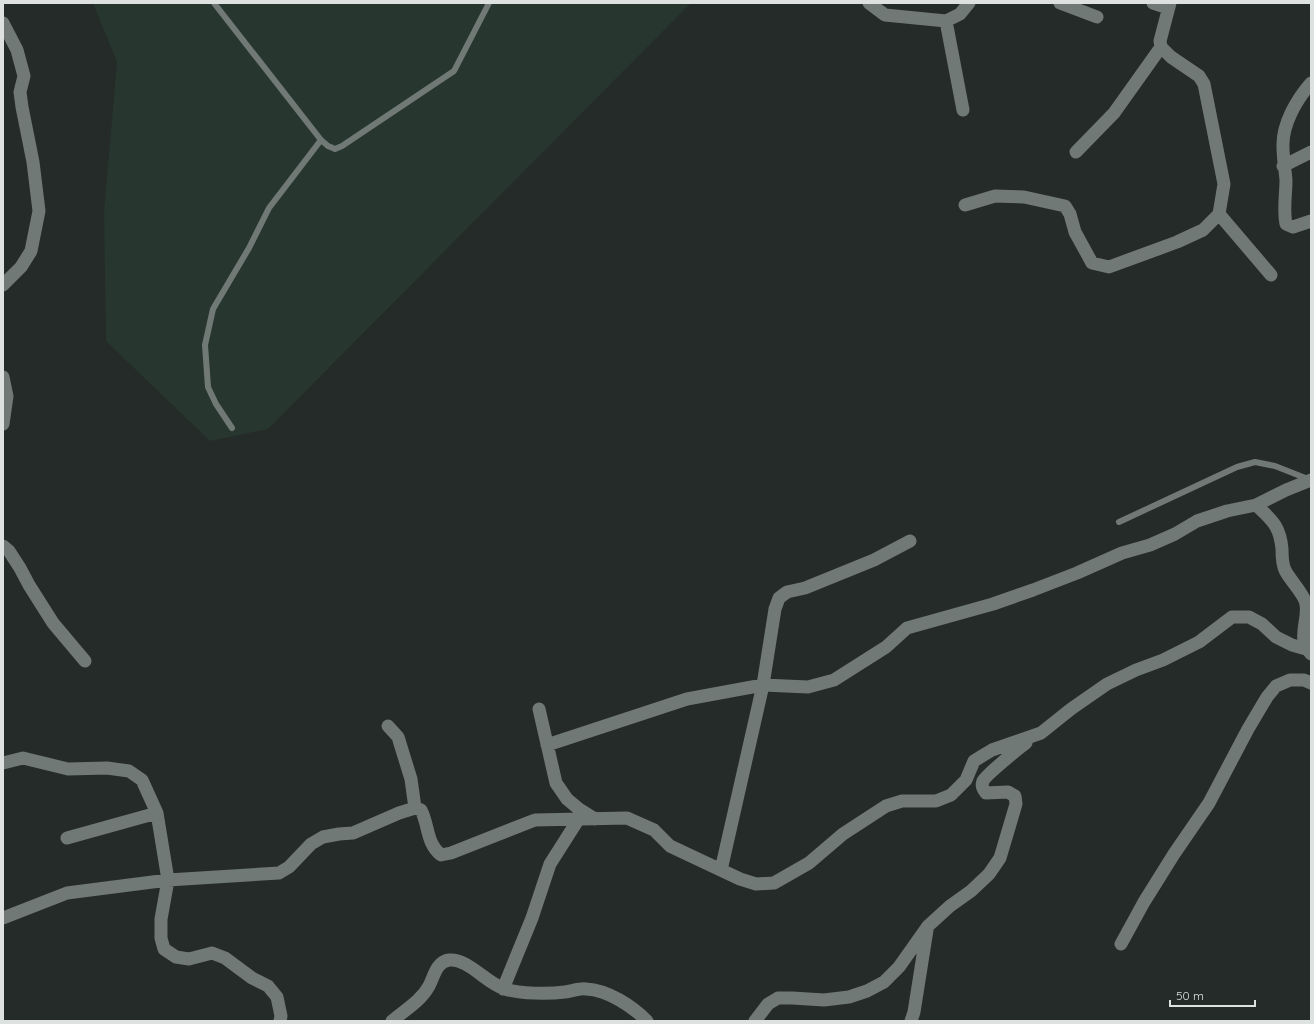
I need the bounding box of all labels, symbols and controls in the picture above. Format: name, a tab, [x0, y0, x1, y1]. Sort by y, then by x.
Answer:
scale bar	[1170, 982, 1255, 1008]
text: 50 m	[1176, 988, 1204, 1003]

